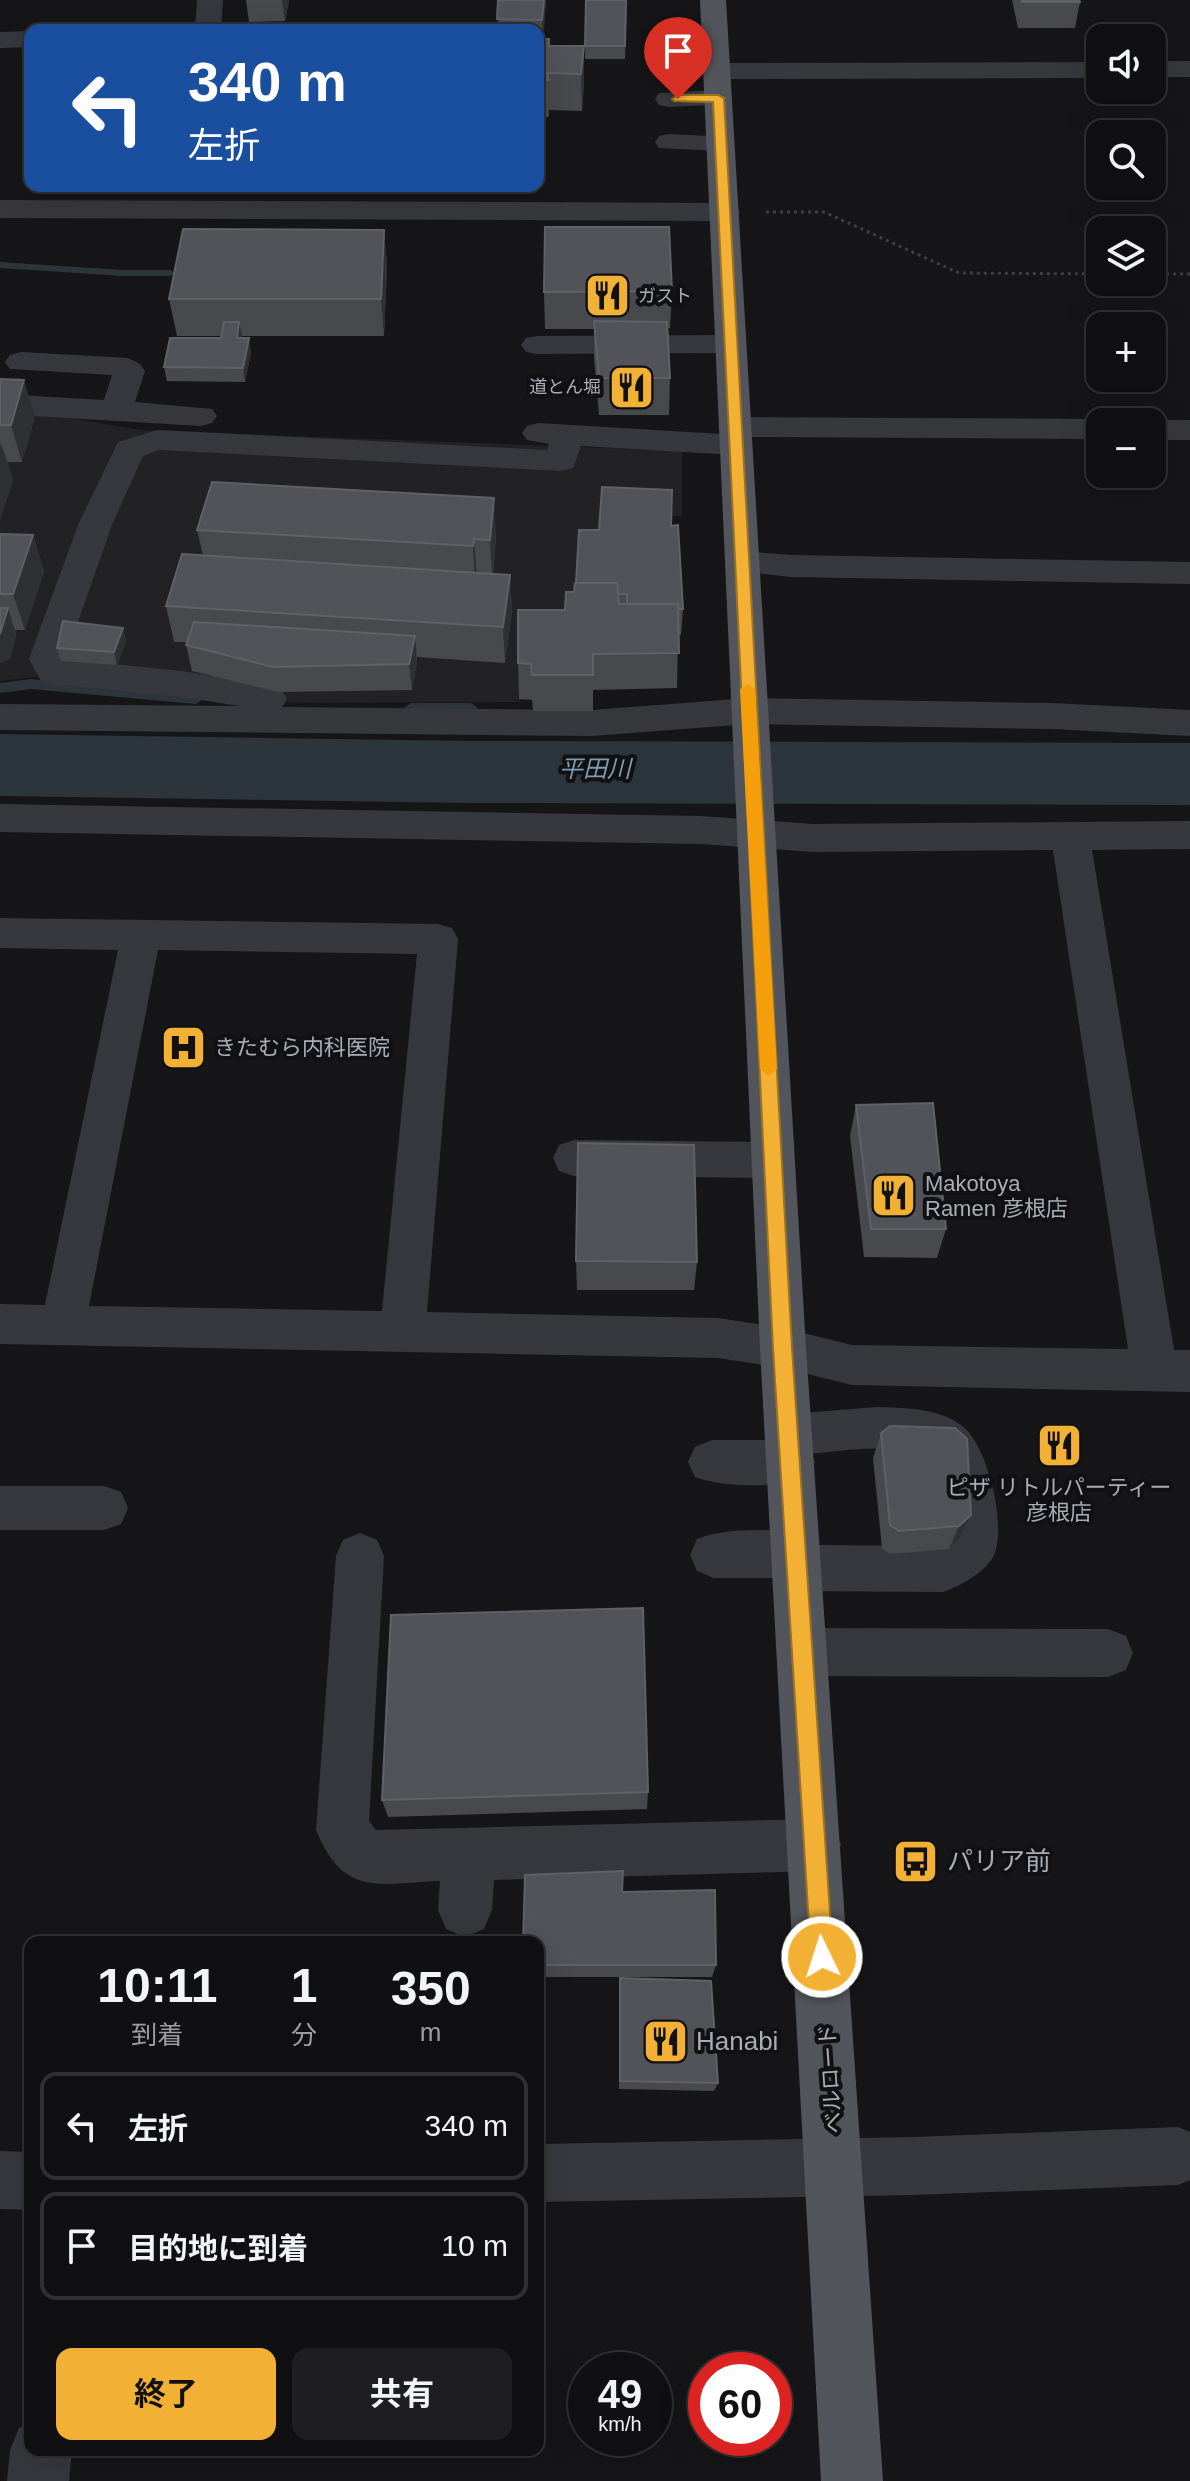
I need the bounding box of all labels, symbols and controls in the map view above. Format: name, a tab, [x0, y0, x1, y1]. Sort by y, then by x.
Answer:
pin	[644, 17, 712, 99]
map controls	[1086, 24, 1166, 488]
button: sound	[1086, 24, 1166, 104]
icon: arrive	[656, 29, 700, 73]
text: 340 m	[188, 50, 347, 113]
icon: left	[56, 56, 160, 160]
button: search	[1086, 120, 1166, 200]
text: 左折	[188, 125, 260, 166]
button: layers	[1086, 216, 1166, 296]
restaurant icon: ガスト	[583, 272, 631, 320]
place label: ガスト	[638, 286, 692, 306]
button: +	[1086, 312, 1166, 392]
restaurant icon: 道とん堀	[608, 363, 656, 411]
place label: 道とん堀	[529, 377, 601, 397]
button: −	[1086, 408, 1166, 488]
water label: 平田川	[559, 755, 634, 782]
hospital icon: きたむら内科医院	[159, 1023, 207, 1071]
place label: きたむら内科医院	[214, 1035, 390, 1060]
place label: Makotoya Ramen 彦根店	[925, 1171, 1068, 1221]
restaurant icon: Makotoya Ramen 彦根店	[870, 1172, 918, 1220]
restaurant icon: ピザ リトルパーティー 彦根店	[1035, 1422, 1083, 1470]
place label: ピザ リトルパーティー 彦根店	[947, 1475, 1171, 1525]
bus stop icon: パリア前	[892, 1837, 940, 1885]
place label: パリア前	[947, 1846, 1051, 1876]
position arrow	[780, 1915, 864, 1999]
text: 10:11	[97, 1959, 217, 2012]
text: 1	[291, 1959, 317, 2012]
text: 350	[391, 1962, 471, 2015]
text: m	[420, 2017, 442, 2047]
restaurant icon: Hanabi	[641, 2017, 689, 2065]
text: 到着	[131, 2020, 183, 2050]
text: 分	[291, 2020, 317, 2050]
street label: ベルロード	[814, 2023, 847, 2135]
place label: Hanabi	[696, 2026, 778, 2056]
icon: left	[60, 2104, 104, 2148]
text: 340 m	[425, 2109, 508, 2142]
text: 左折	[128, 2112, 188, 2145]
icon: arrive	[60, 2224, 104, 2268]
text: 10 m	[441, 2229, 508, 2262]
text: 目的地に到着	[128, 2232, 308, 2265]
button: 終了	[56, 2348, 276, 2440]
button: 共有	[292, 2348, 512, 2440]
speed limit sign: 60	[688, 2352, 792, 2456]
text: 49	[598, 2372, 642, 2416]
text: km/h	[598, 2413, 642, 2435]

